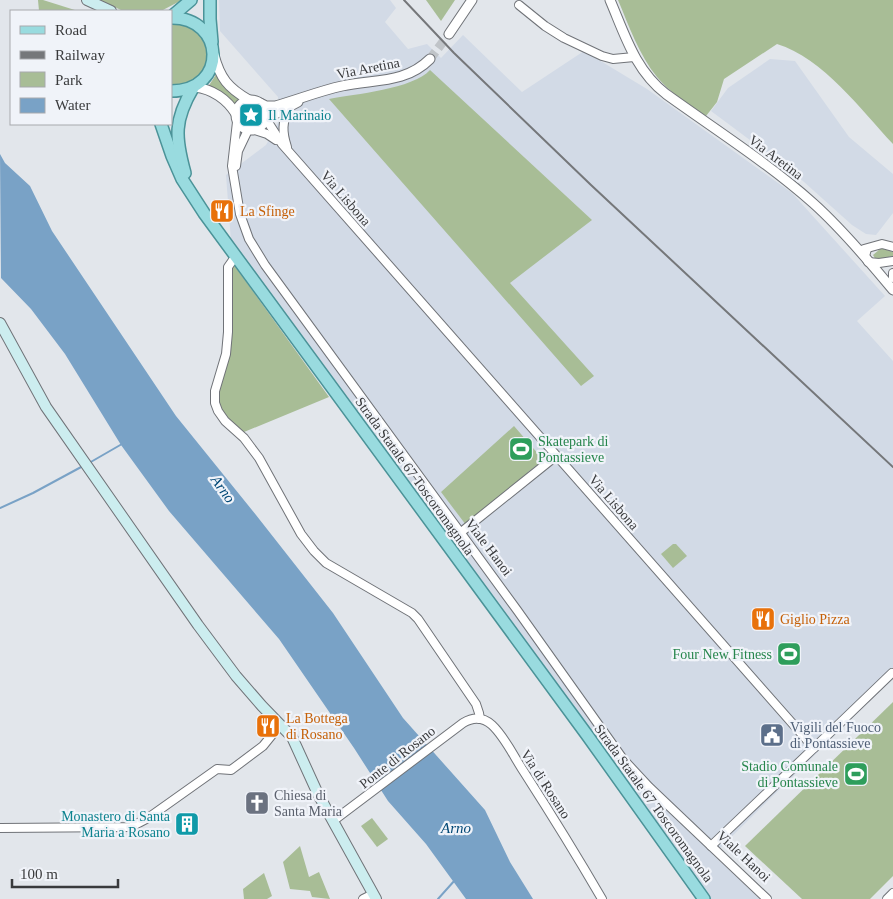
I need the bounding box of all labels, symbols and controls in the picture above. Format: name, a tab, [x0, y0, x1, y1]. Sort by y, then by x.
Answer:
legend	[10, 10, 172, 125]
text: Road	[55, 22, 87, 38]
text: Railway	[55, 47, 105, 63]
street label: Via Aretina	[335, 55, 402, 82]
text: Park	[55, 72, 83, 88]
text: Water	[55, 97, 90, 113]
place icon: Il Marinaio	[238, 102, 264, 128]
place label: Il Marinaio	[268, 108, 331, 123]
street label: Via Aretina	[746, 132, 806, 183]
street label: Via Lisbona	[318, 168, 374, 229]
restaurant icon: La Sfinge	[209, 198, 235, 224]
place label: La Sfinge	[240, 204, 295, 219]
street label: Strada Statale 67 Toscoromagnola	[352, 395, 477, 559]
place label: Skatepark di Pontassieve	[538, 434, 608, 465]
sports icon: Skatepark di Pontassieve	[508, 436, 534, 462]
water label: Arno	[207, 471, 239, 506]
street label: Via Lisbona	[586, 472, 642, 533]
street label: Viale Hanoi	[462, 516, 515, 579]
restaurant icon: Giglio Pizza	[750, 606, 776, 632]
place label: Giglio Pizza	[780, 612, 850, 627]
sports icon: Four New Fitness	[776, 641, 802, 667]
place label: Four New Fitness	[672, 647, 772, 662]
place label: La Bottega di Rosano	[286, 711, 349, 742]
restaurant icon: La Bottega di Rosano	[255, 713, 281, 739]
place label: Vigili del Fuoco di Pontassieve	[790, 720, 881, 751]
street label: Strada Statale 67 Toscoromagnola	[591, 722, 716, 886]
public building icon: Vigili del Fuoco di Pontassieve	[759, 722, 785, 748]
street label: Ponte di Rosano	[357, 723, 438, 792]
street label: Via di Rosano	[518, 747, 573, 822]
place label: Stadio Comunale di Pontassieve	[741, 759, 838, 790]
sports icon: Stadio Comunale di Pontassieve	[843, 761, 869, 787]
place label: Chiesa di Santa Maria	[274, 788, 343, 819]
church icon: Chiesa di Santa Maria	[244, 790, 270, 816]
place label: Monastero di Santa Maria a Rosano	[61, 809, 171, 840]
building icon: Monastero di Santa Maria a Rosano	[174, 811, 200, 837]
water label: Arno	[440, 820, 472, 836]
street label: Viale Hanoi	[714, 828, 773, 885]
scale bar	[12, 856, 119, 888]
text: 100 m	[20, 866, 58, 882]

